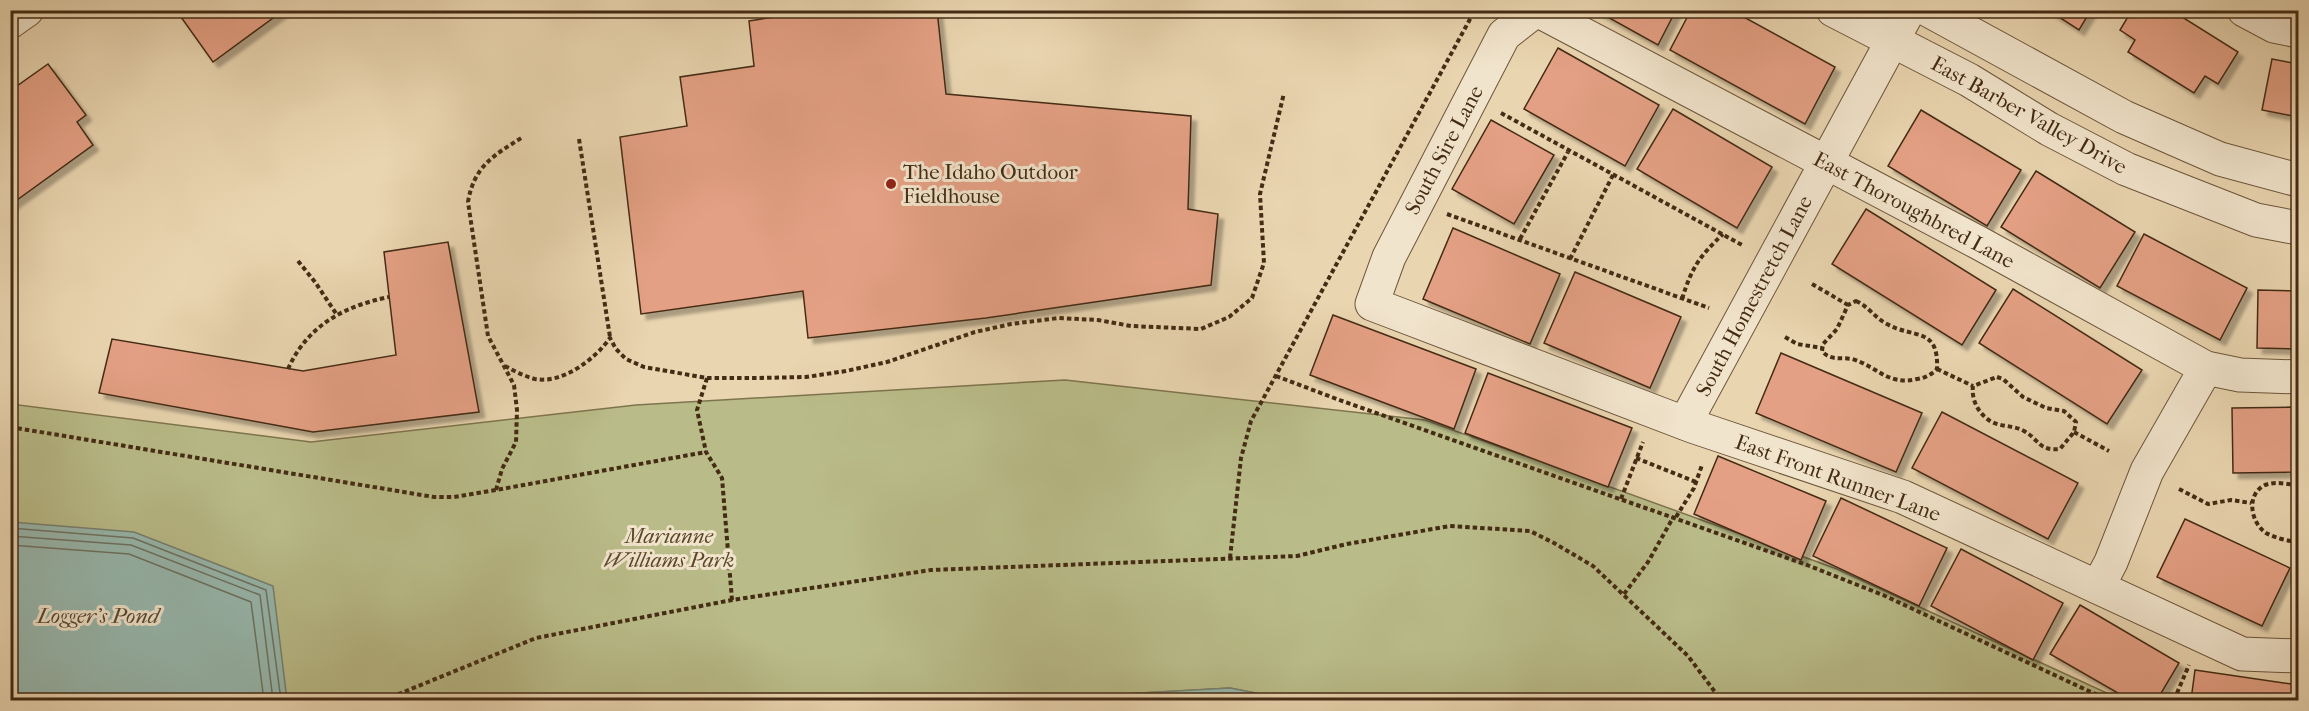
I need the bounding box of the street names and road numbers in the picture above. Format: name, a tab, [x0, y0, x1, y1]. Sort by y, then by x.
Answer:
street label: East Barber Valley Drive	[1927, 51, 2131, 179]
street label: South Sire Lane	[1400, 81, 1488, 219]
street label: East Thoroughbred Lane	[1809, 147, 2019, 273]
street label: South Homestretch Lane	[1691, 192, 1817, 400]
street label: East Front Runner Lane	[1732, 430, 1944, 526]

